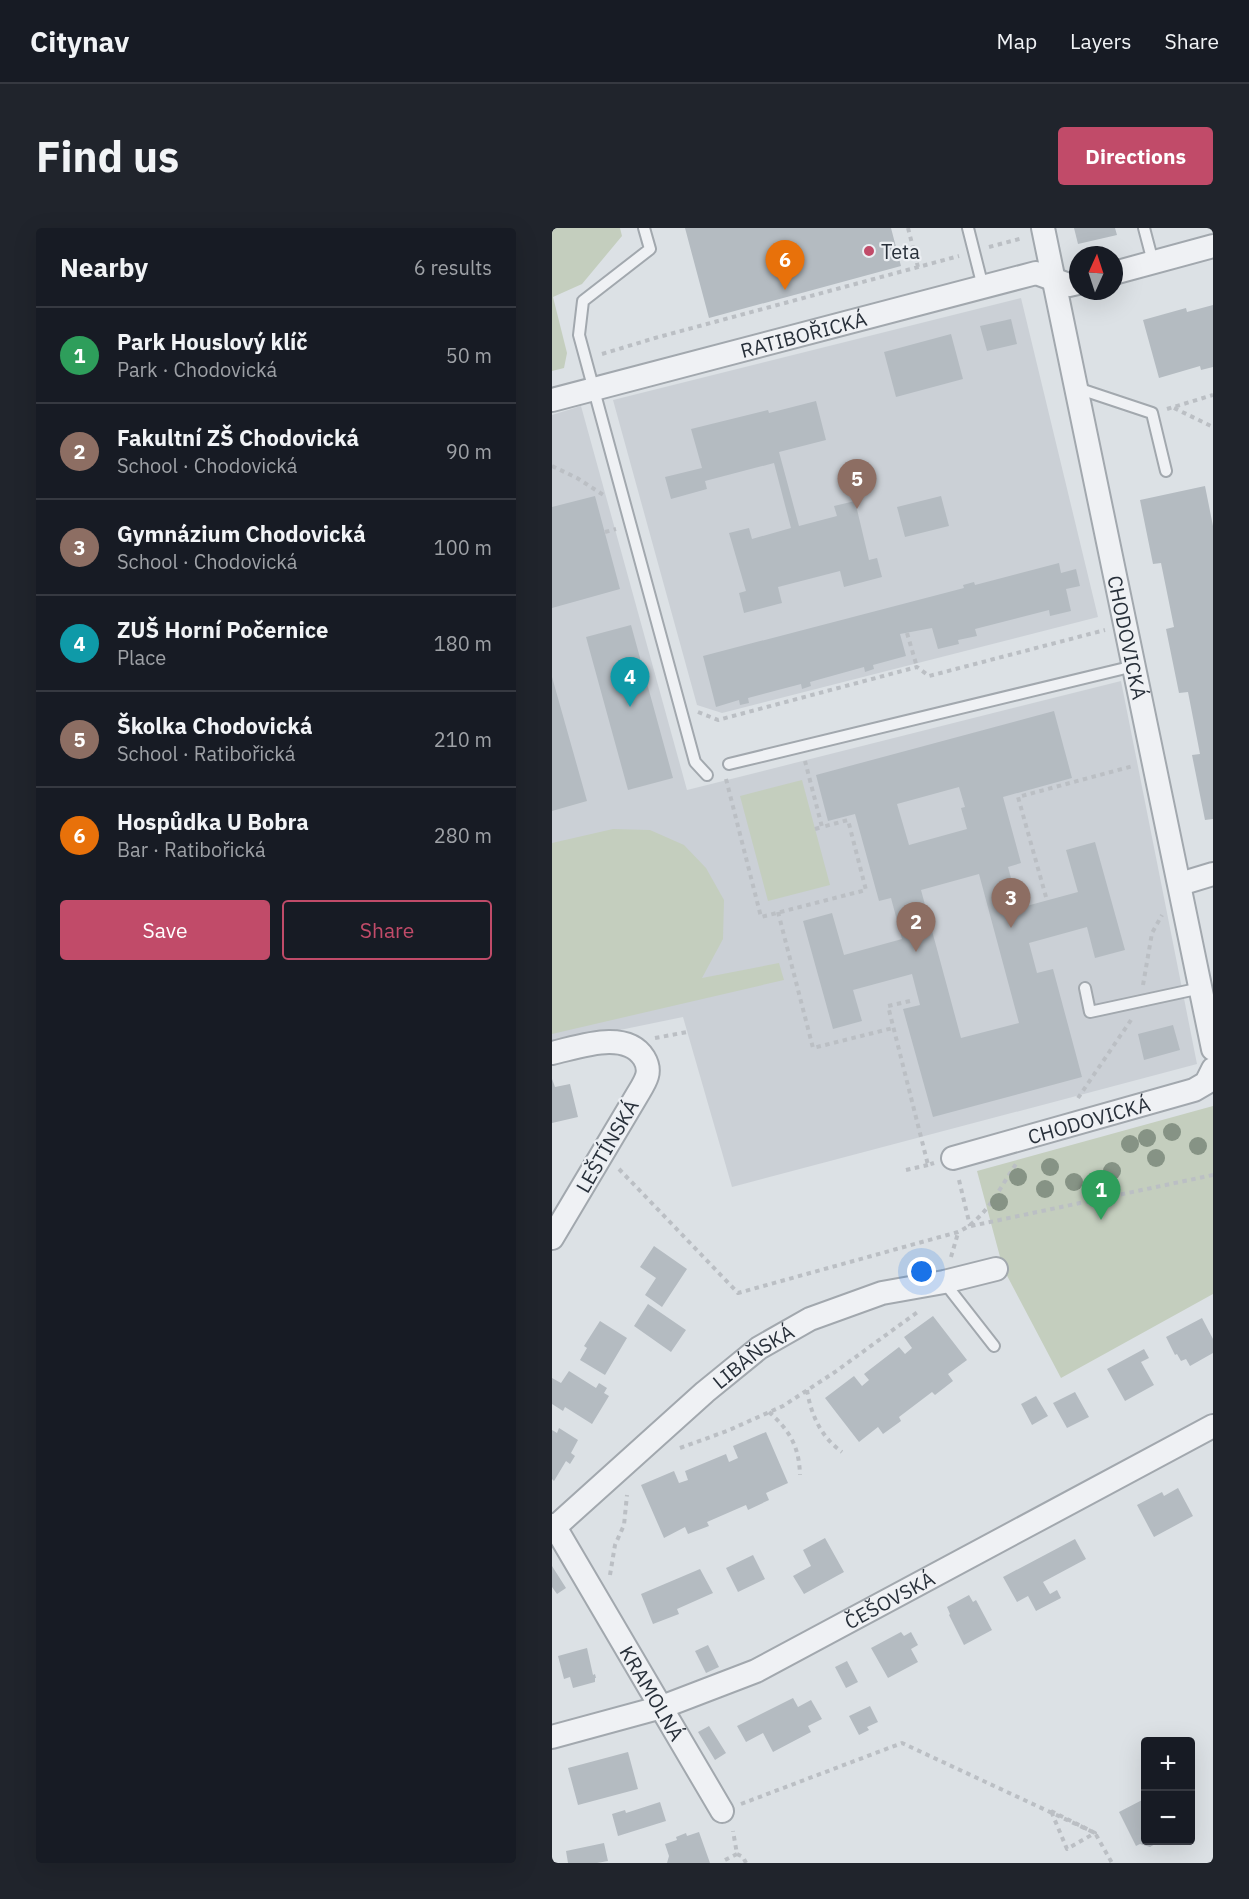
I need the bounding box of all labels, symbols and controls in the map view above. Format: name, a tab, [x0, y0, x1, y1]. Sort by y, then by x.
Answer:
text: Citynav	[30, 23, 129, 60]
text: Map	[997, 27, 1037, 55]
text: Layers	[1070, 27, 1132, 55]
text: Share	[1165, 27, 1219, 55]
button: Directions	[1058, 127, 1213, 185]
text: Find us	[36, 129, 179, 184]
place label: Teta	[881, 238, 920, 265]
pin: 6	[766, 241, 804, 290]
marker: Teta	[862, 244, 876, 258]
north arrow	[1069, 246, 1123, 300]
text: Nearby	[60, 250, 148, 284]
text: 6 results	[414, 254, 492, 281]
street label: RATIBOŘICKÁ	[737, 304, 870, 364]
text: Park Houslový klíč	[117, 327, 308, 356]
text: 1	[74, 342, 86, 369]
text: 50 m	[446, 342, 492, 369]
text: Park · Chodovická	[117, 356, 277, 383]
text: Fakultní ZŠ Chodovická	[117, 423, 359, 452]
text: 2	[74, 438, 86, 465]
text: 90 m	[446, 438, 492, 465]
text: School · Chodovická	[117, 452, 297, 479]
pin: 5	[838, 460, 876, 509]
text: Gymnázium Chodovická	[117, 519, 366, 548]
text: 3	[74, 534, 86, 561]
text: 100 m	[434, 534, 492, 561]
text: School · Chodovická	[117, 548, 297, 575]
street label: CHODOVICKÁ	[1102, 573, 1154, 702]
text: ZUŠ Horní Počernice	[117, 615, 328, 644]
text: 4	[74, 630, 86, 657]
text: 180 m	[434, 630, 492, 657]
text: Place	[117, 644, 166, 671]
pin: 4	[610, 658, 650, 707]
text: Školka Chodovická	[117, 711, 312, 740]
text: 5	[74, 726, 86, 753]
text: 210 m	[434, 726, 492, 753]
text: School · Ratibořická	[117, 740, 295, 767]
text: Hospůdka U Bobra	[117, 807, 309, 836]
text: 6	[74, 822, 86, 849]
text: 280 m	[434, 822, 492, 849]
text: Bar · Ratibořická	[117, 836, 266, 863]
pin: 3	[992, 878, 1030, 928]
button: Save	[60, 900, 270, 960]
button: Share	[282, 900, 492, 960]
pin: 2	[896, 902, 936, 952]
street label: CHODOVICKÁ	[1024, 1090, 1153, 1150]
street label: LEŠTÍNSKÁ	[569, 1094, 645, 1198]
pin: 1	[1082, 1170, 1120, 1220]
your location	[907, 1257, 936, 1286]
street label: LIBÁŇSKÁ	[706, 1317, 799, 1394]
street label: ČEŠOVSKÁ	[839, 1564, 939, 1635]
street label: KRAMOLNÁ	[614, 1640, 691, 1745]
map controls	[1141, 1737, 1195, 1845]
button: +	[1141, 1737, 1195, 1791]
button: −	[1141, 1791, 1195, 1845]

